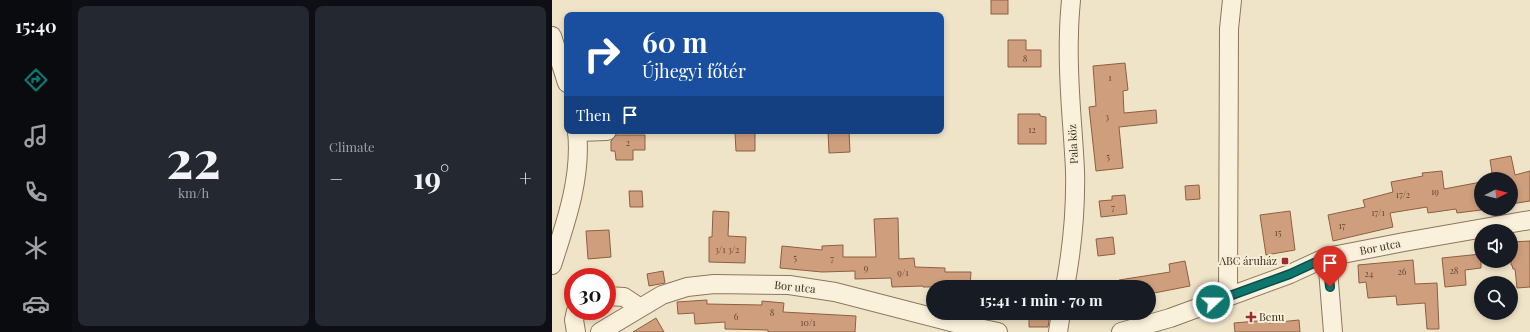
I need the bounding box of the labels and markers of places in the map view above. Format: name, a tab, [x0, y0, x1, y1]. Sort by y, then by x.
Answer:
pin	[1313, 246, 1347, 287]
place label: ABC áruház	[1218, 253, 1277, 268]
marker: ABC áruház	[1280, 256, 1290, 266]
place label: Benu	[1259, 309, 1285, 324]
marker: Benu	[1246, 312, 1256, 322]

